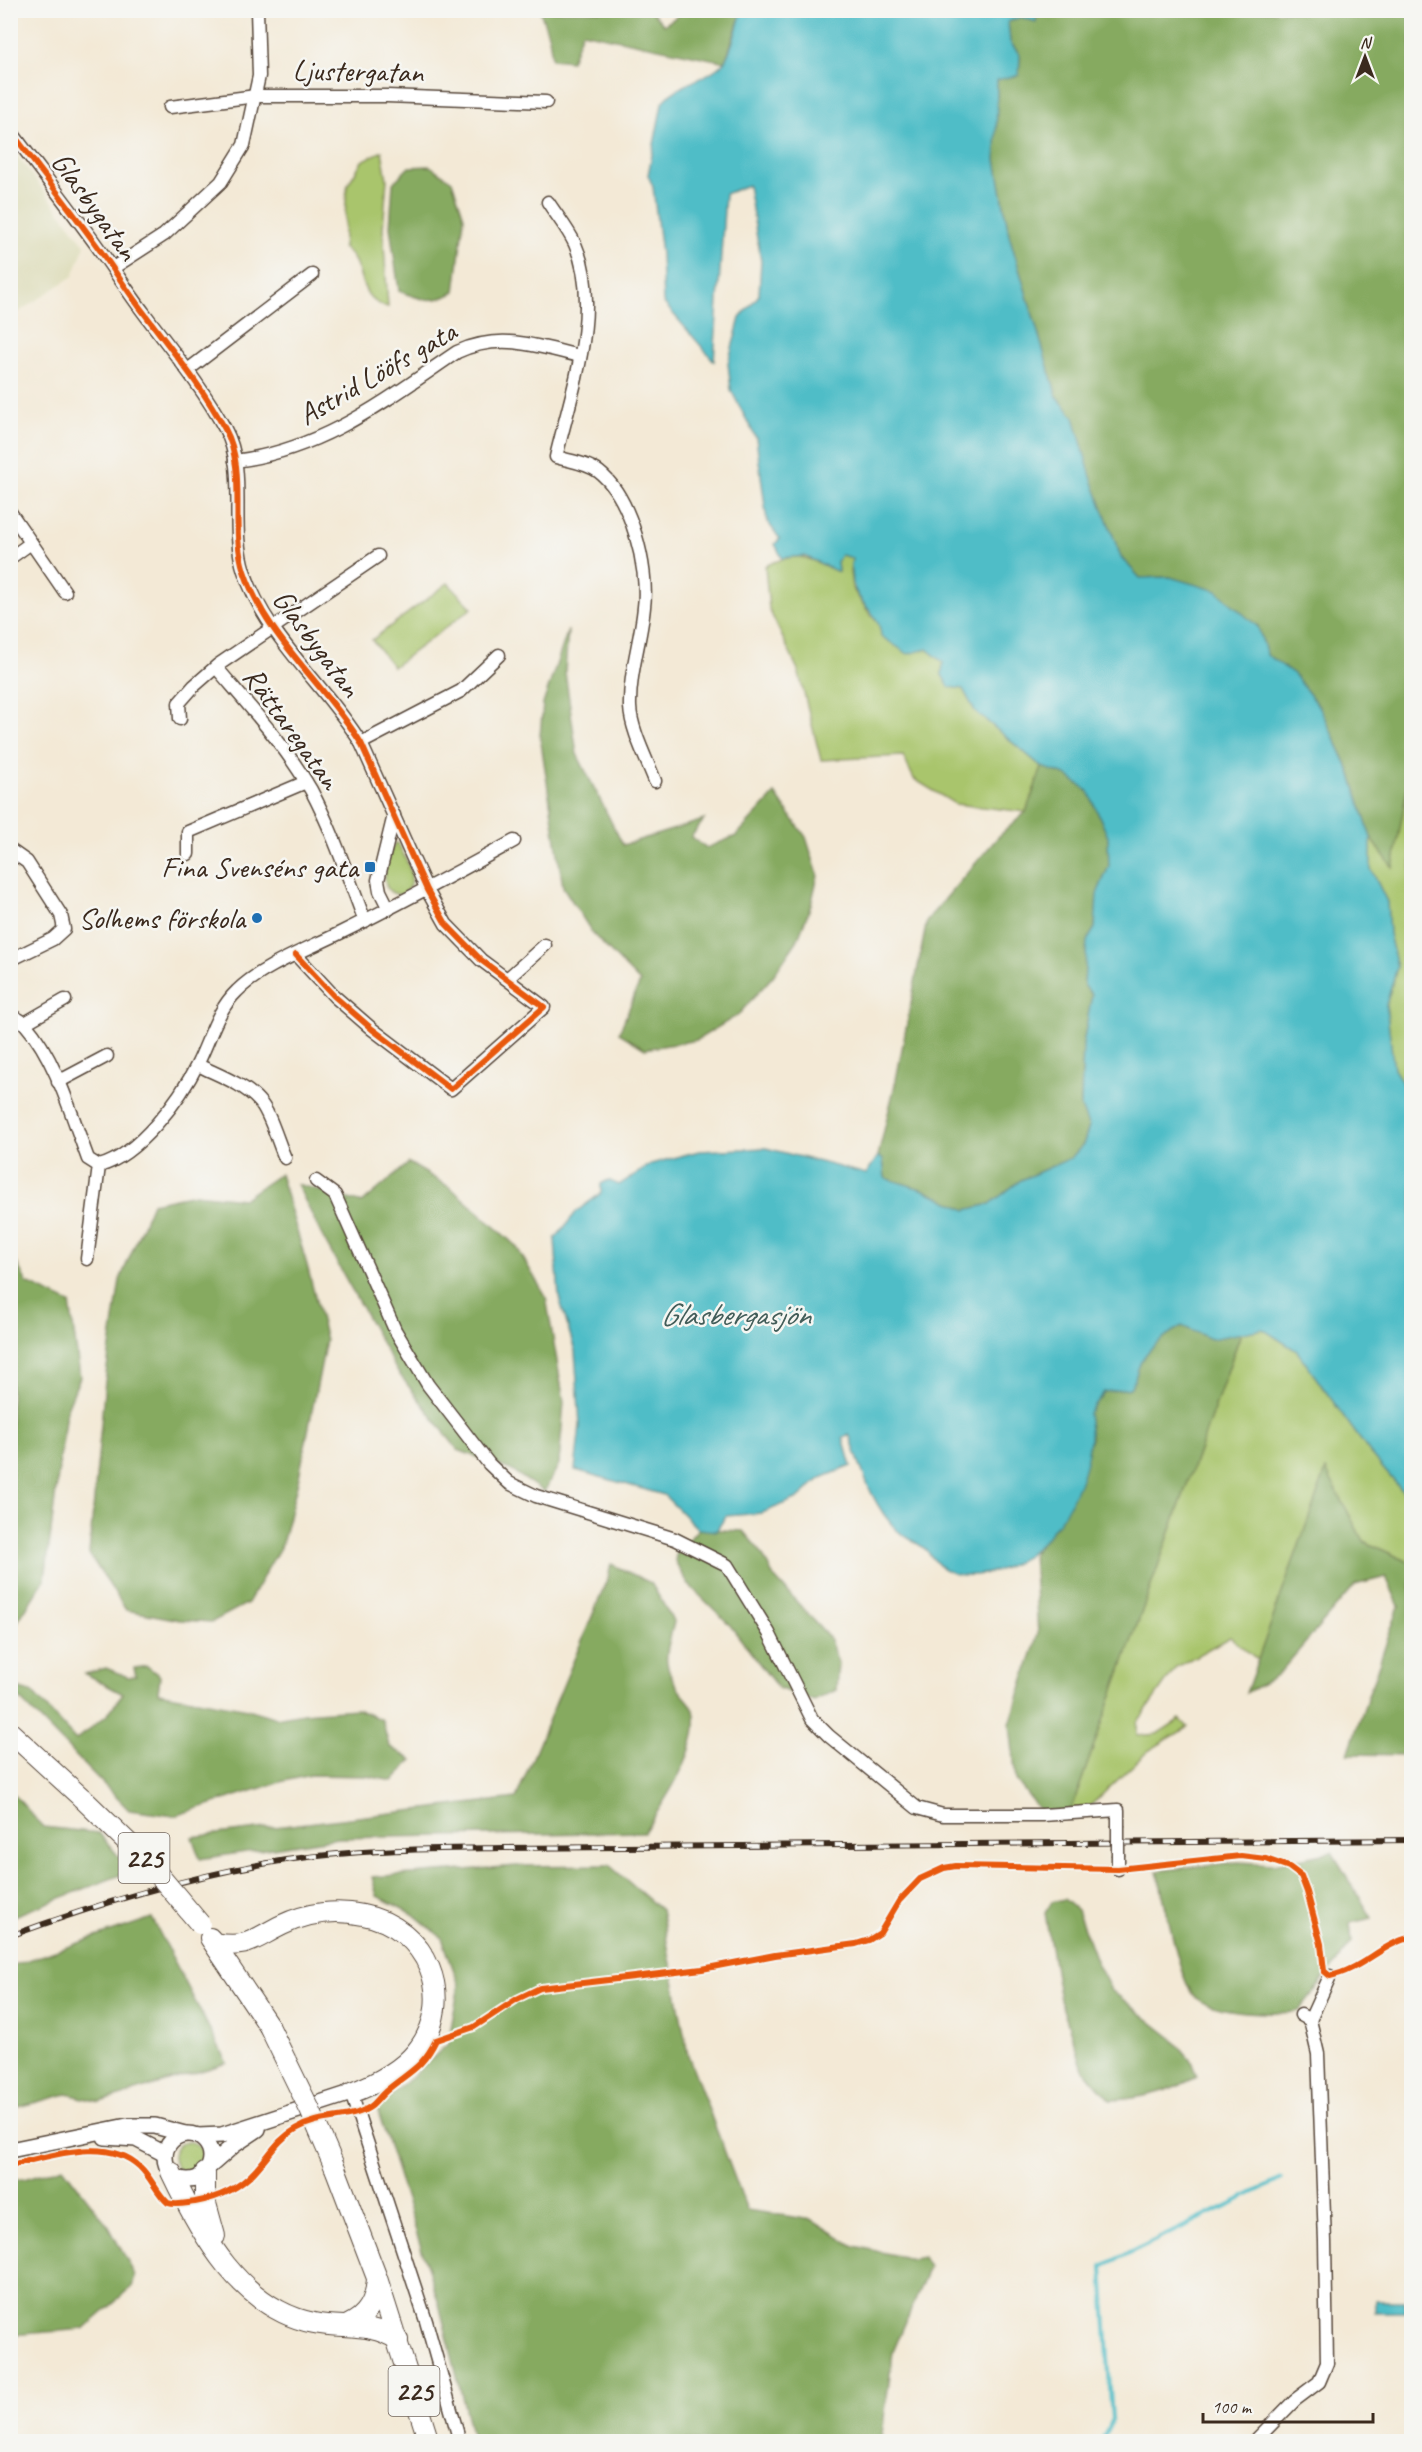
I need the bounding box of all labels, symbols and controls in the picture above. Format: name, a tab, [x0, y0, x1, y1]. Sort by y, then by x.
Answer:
north arrow	[1335, 27, 1395, 87]
text: N	[1360, 33, 1373, 53]
street label: Ljustergatan	[292, 51, 425, 91]
street label: Glasbygatan	[43, 144, 148, 269]
street label: Astrid Lööfs gata	[291, 311, 465, 434]
street label: Glasbygatan	[264, 582, 371, 706]
street label: Rättaregatan	[235, 659, 350, 798]
place label: Fina Svenséns gata	[161, 848, 360, 886]
marker: Fina Svenséns gata	[363, 860, 377, 874]
place label: Solhems förskola	[78, 899, 247, 937]
marker: Solhems förskola	[250, 911, 264, 925]
water label: Glasbergasjön	[660, 1294, 812, 1335]
road number: 225	[118, 1833, 170, 1883]
road number: 225	[388, 2366, 440, 2416]
scale bar	[1203, 2386, 1372, 2424]
text: 100 m	[1212, 2396, 1253, 2418]

